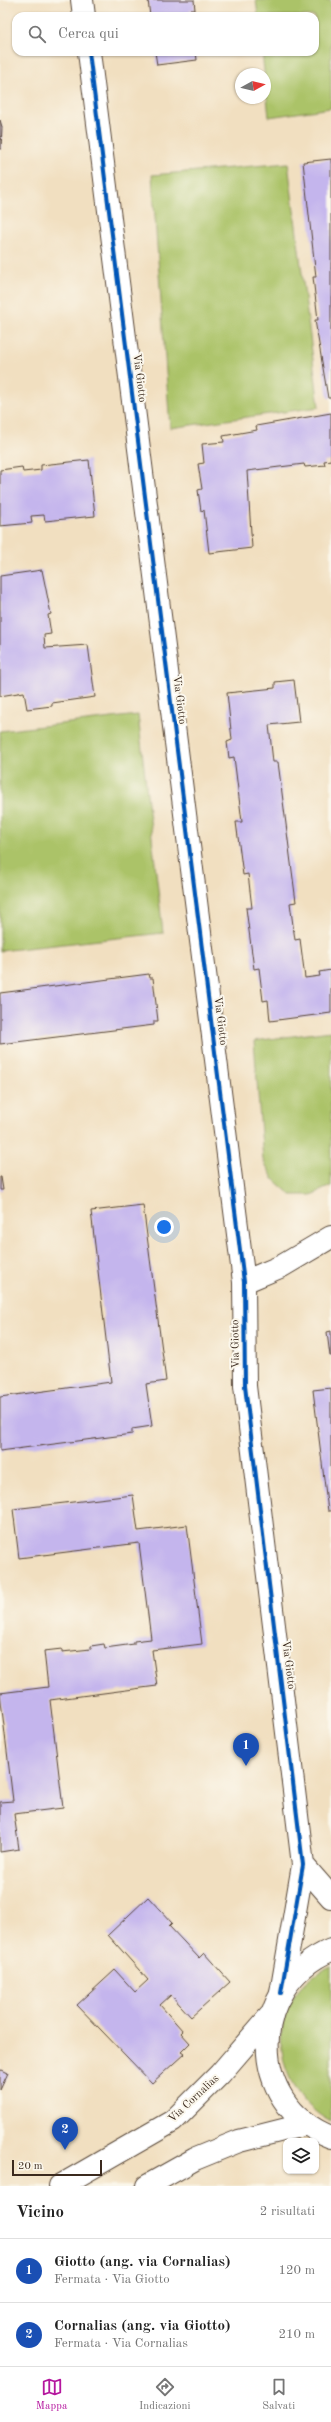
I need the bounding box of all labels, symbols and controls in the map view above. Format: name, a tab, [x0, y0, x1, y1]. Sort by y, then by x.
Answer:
search box	[12, 12, 319, 56]
icon: search	[26, 23, 48, 45]
text: Cerca qui	[58, 27, 119, 42]
north arrow	[235, 68, 271, 104]
street label: Via Giotto	[131, 353, 147, 403]
street label: Via Giotto	[171, 675, 187, 725]
street label: Via Giotto	[212, 996, 228, 1046]
your location	[154, 1217, 174, 1237]
street label: Via Giotto	[230, 1319, 242, 1369]
street label: Via Giotto	[280, 1640, 296, 1690]
pin: 1	[233, 1733, 259, 1766]
street label: Via Cornalias	[167, 2073, 221, 2125]
pin: 2	[52, 2117, 78, 2150]
map controls	[283, 2138, 319, 2174]
button: layers	[283, 2138, 319, 2174]
scale bar	[12, 2158, 102, 2177]
text: 20 m	[18, 2161, 43, 2172]
text: Vicino	[16, 2204, 64, 2221]
text: 2 risultati	[260, 2205, 315, 2218]
text: Giotto (ang. via Cornalias)	[54, 2255, 231, 2270]
text: 1	[25, 2264, 33, 2277]
text: 120 m	[278, 2264, 315, 2277]
text: Fermata · Via Giotto	[54, 2273, 170, 2286]
text: Cornalias (ang. via Giotto)	[54, 2319, 231, 2334]
text: 2	[25, 2328, 33, 2341]
text: 210 m	[278, 2328, 315, 2341]
text: Fermata · Via Cornalias	[54, 2337, 188, 2350]
tab: Mappa	[36, 2376, 67, 2414]
tab: Indicazioni	[139, 2376, 190, 2414]
tab: Salvati	[262, 2376, 295, 2414]

